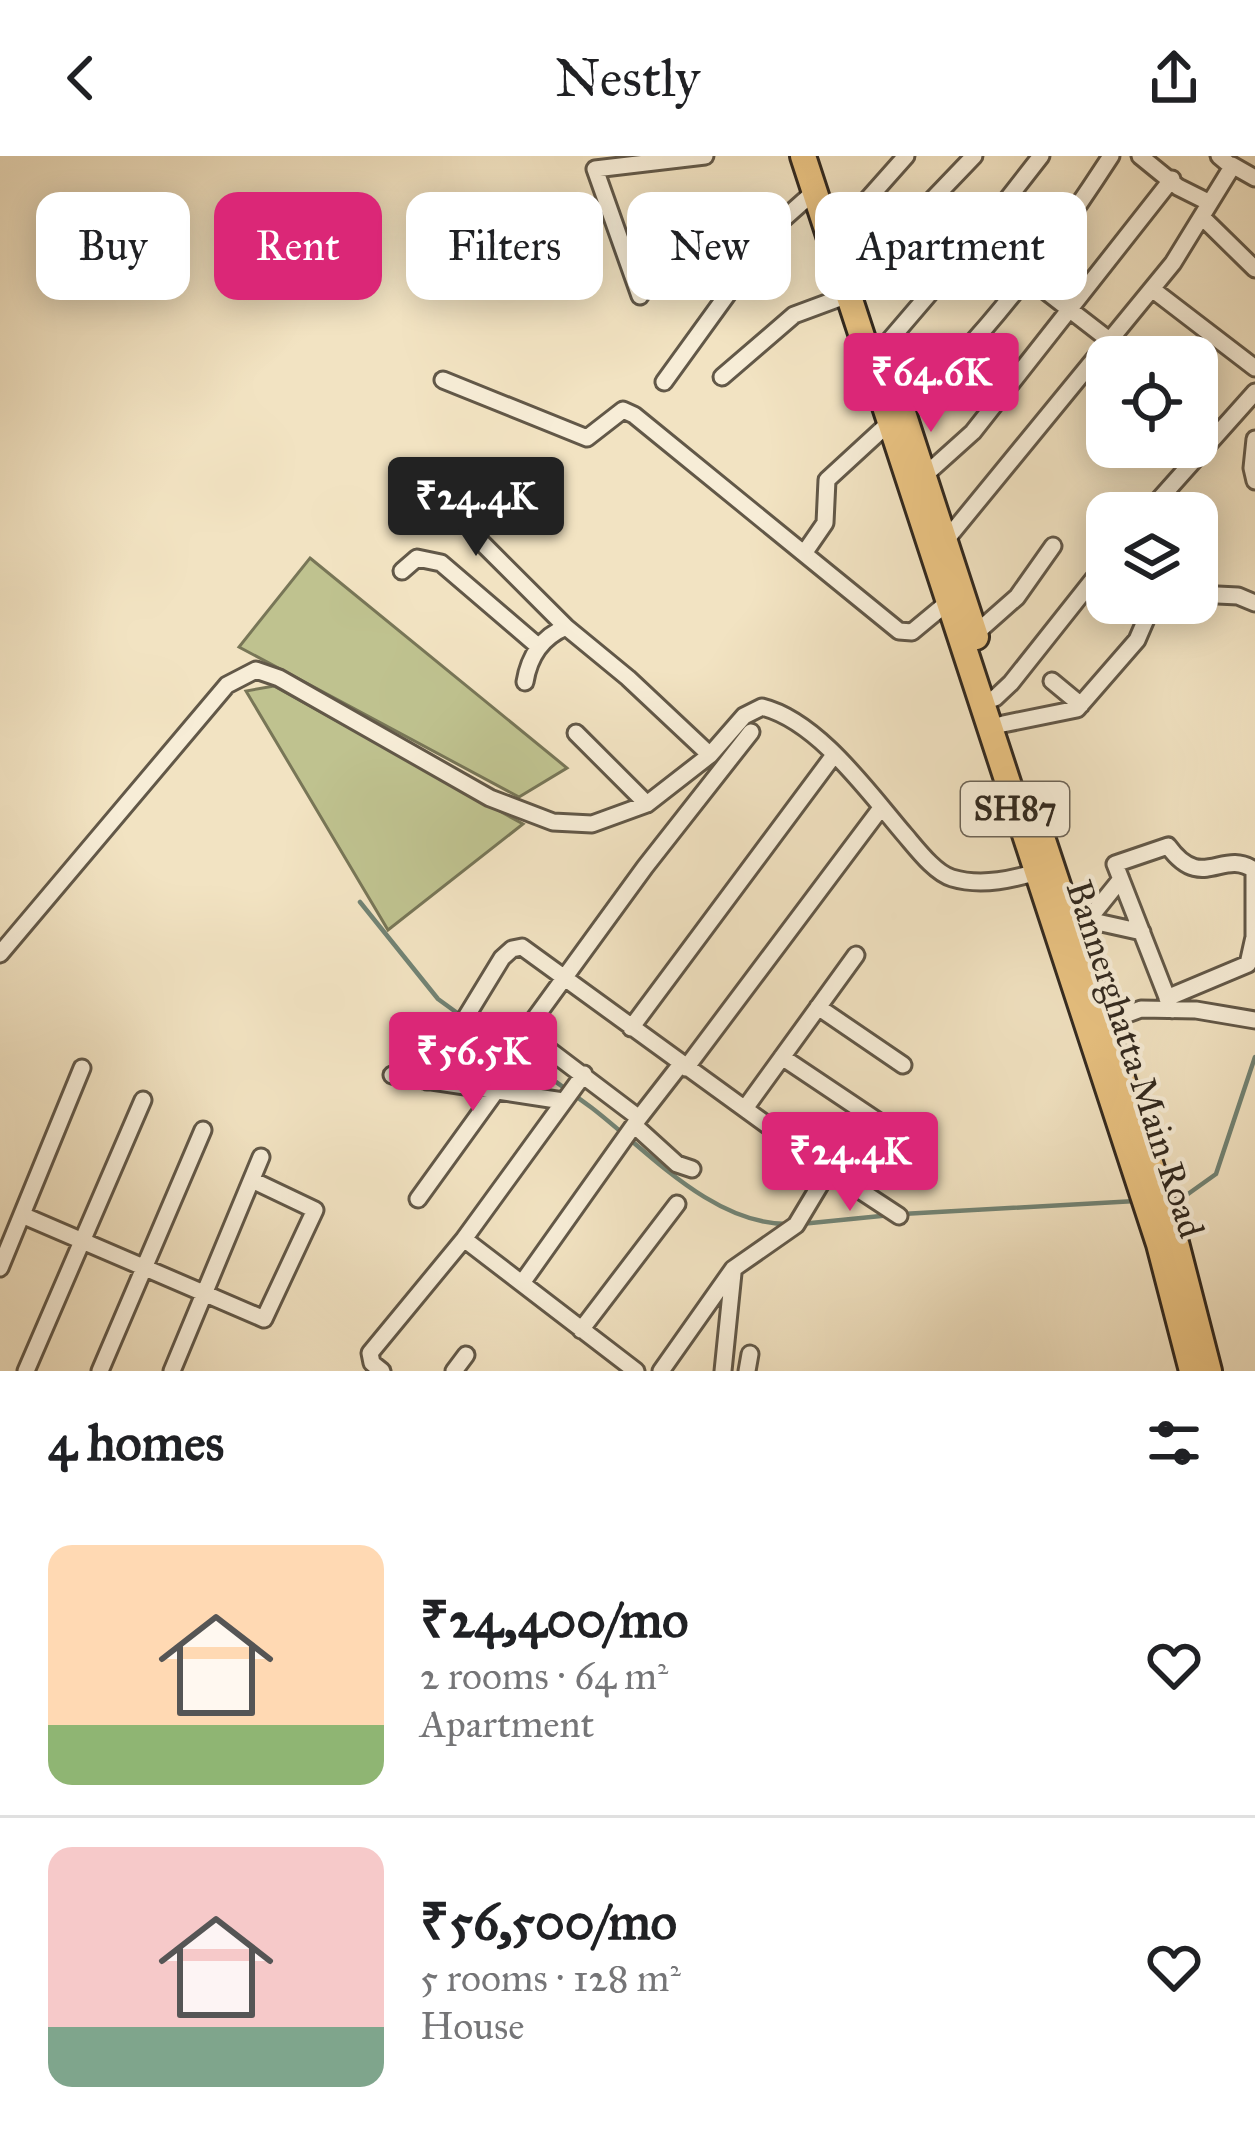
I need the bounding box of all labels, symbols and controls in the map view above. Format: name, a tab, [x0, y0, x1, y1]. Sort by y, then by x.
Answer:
icon: back	[48, 45, 114, 111]
text: Nestly	[555, 45, 700, 111]
icon: share	[1141, 45, 1207, 111]
chip: Buy	[36, 192, 190, 300]
chip: Rent	[214, 192, 382, 300]
chip: Filters	[406, 192, 603, 300]
chip: New	[627, 192, 791, 300]
chip: Apartment	[815, 192, 1087, 300]
pin: ₹64.6K	[833, 333, 1029, 435]
map controls	[1086, 336, 1218, 624]
button: locate	[1086, 336, 1218, 468]
text: ₹64.6K	[871, 348, 991, 396]
pin: ₹24.4K	[378, 457, 574, 559]
text: ₹24.4K	[415, 472, 537, 520]
button: layers	[1086, 492, 1218, 624]
road number: SH87	[961, 782, 1069, 836]
street label: Bannerghatta Main Road	[1056, 875, 1214, 1243]
pin: ₹56.5K	[375, 1012, 571, 1114]
text: ₹56.5K	[416, 1027, 530, 1075]
pin: ₹24.4K	[752, 1112, 948, 1214]
text: ₹24.4K	[789, 1127, 911, 1175]
icon: filters	[1141, 1410, 1207, 1476]
text: 4 homes	[48, 1412, 224, 1474]
text: ₹24,400/mo	[420, 1589, 688, 1651]
icon: home	[144, 1593, 288, 1737]
icon: heart	[1141, 1632, 1207, 1698]
text: 2 rooms · 64 m²	[420, 1652, 668, 1700]
text: Apartment	[420, 1700, 594, 1748]
text: ₹56,500/mo	[420, 1891, 677, 1953]
icon: home	[144, 1895, 288, 2039]
icon: heart	[1141, 1934, 1207, 2000]
text: 5 rooms · 128 m²	[420, 1954, 681, 2002]
text: House	[420, 2002, 524, 2050]

